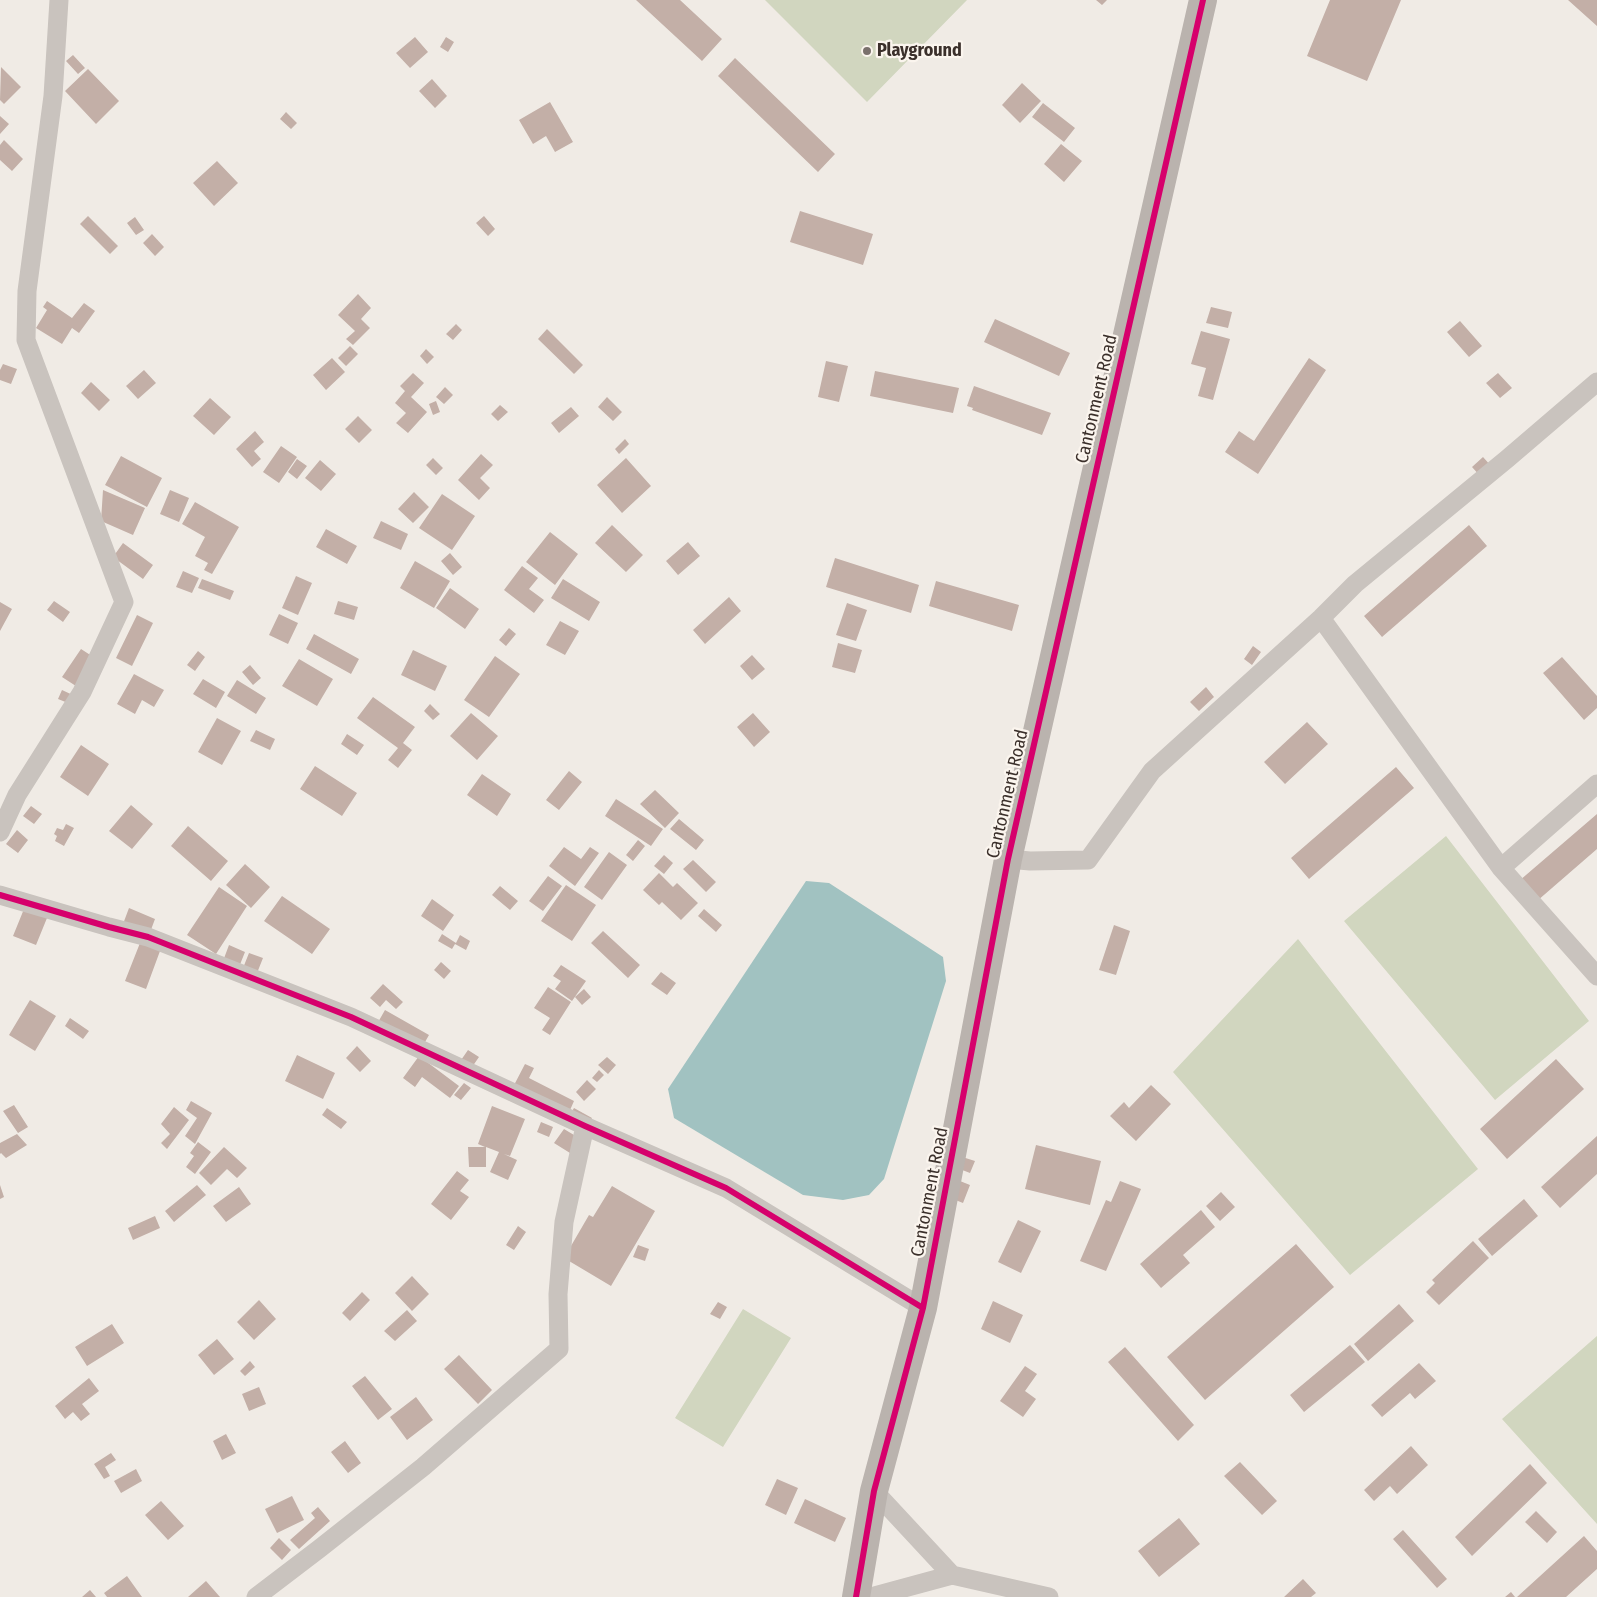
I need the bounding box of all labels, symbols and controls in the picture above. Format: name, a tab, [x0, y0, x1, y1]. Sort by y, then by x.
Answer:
place label: Playground	[877, 40, 962, 62]
marker: Playground	[861, 45, 873, 57]
street label: Cantonment Road	[1072, 333, 1122, 465]
street label: Cantonment Road	[983, 728, 1033, 860]
street label: Cantonment Road	[907, 1125, 953, 1259]

